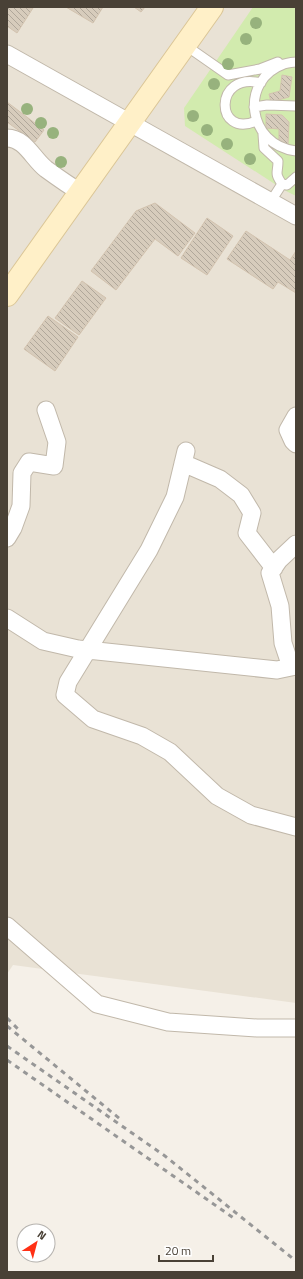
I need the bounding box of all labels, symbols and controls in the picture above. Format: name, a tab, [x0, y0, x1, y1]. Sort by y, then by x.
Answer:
north arrow	[16, 1223, 56, 1263]
text: N	[34, 1226, 50, 1244]
scale bar	[159, 1237, 213, 1263]
text: 20 m	[165, 1241, 191, 1260]

